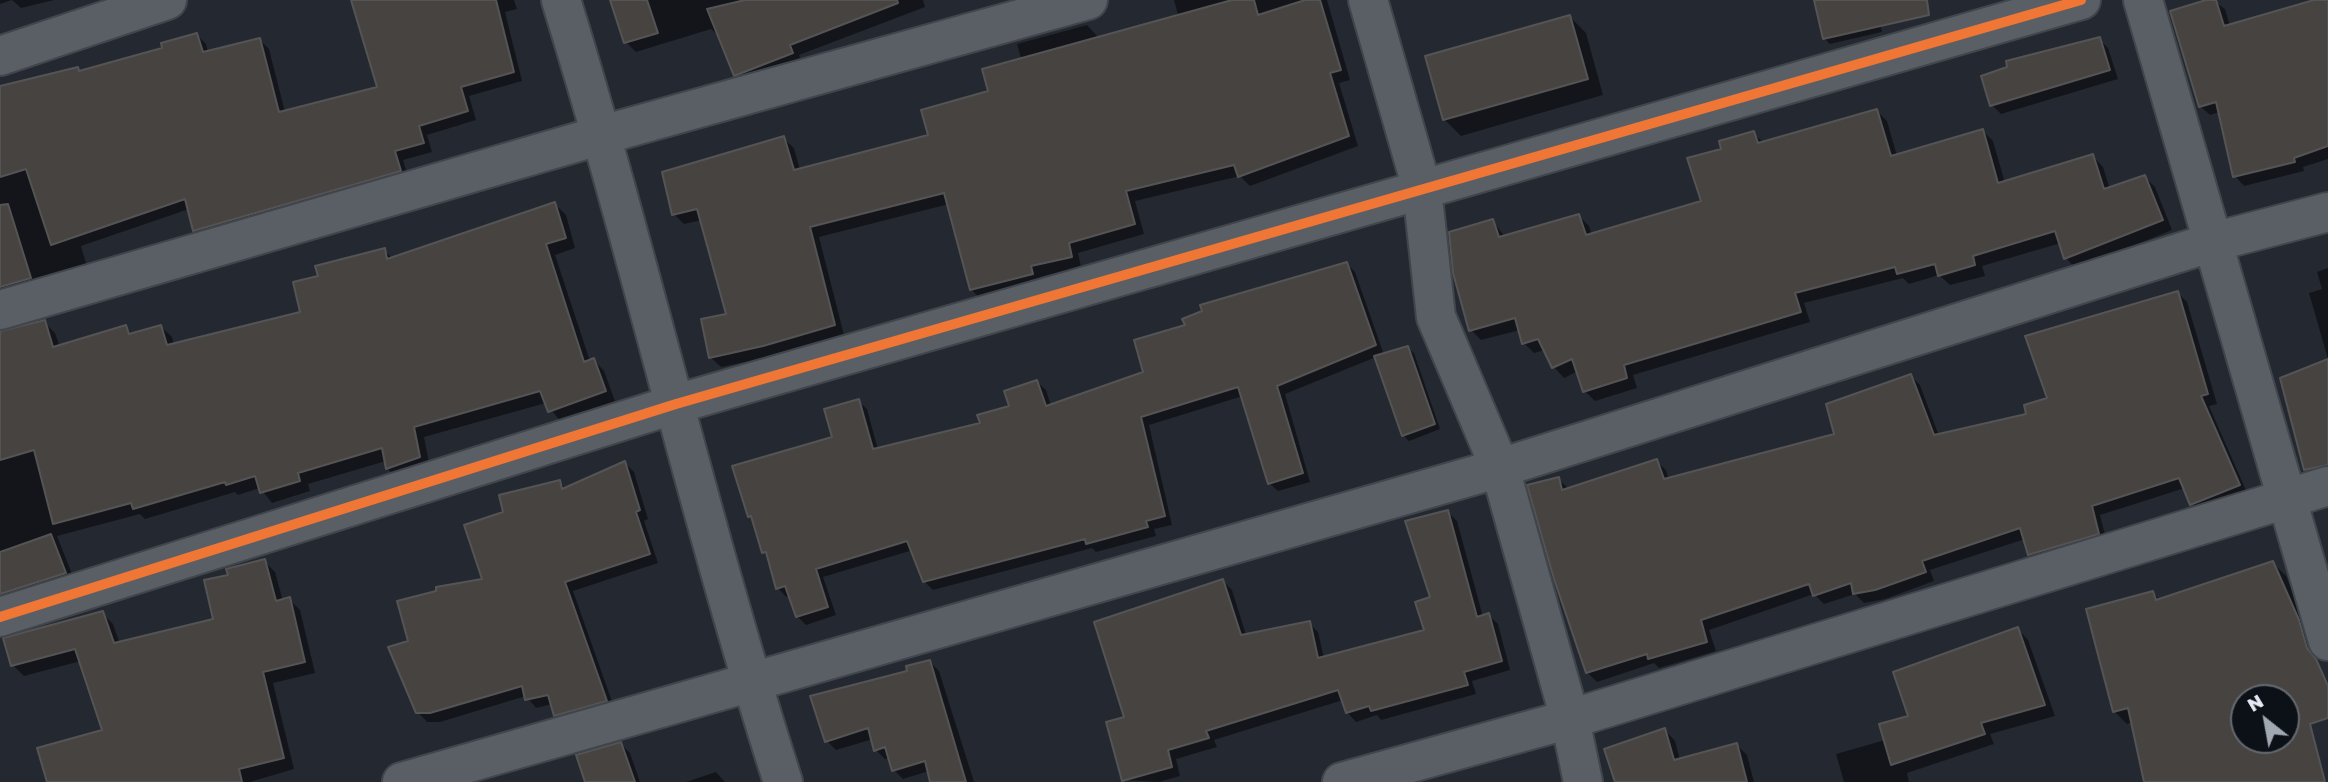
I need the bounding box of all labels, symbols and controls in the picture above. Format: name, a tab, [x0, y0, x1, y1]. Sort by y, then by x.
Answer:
north arrow	[2230, 684, 2300, 754]
text: N	[2243, 689, 2267, 716]

